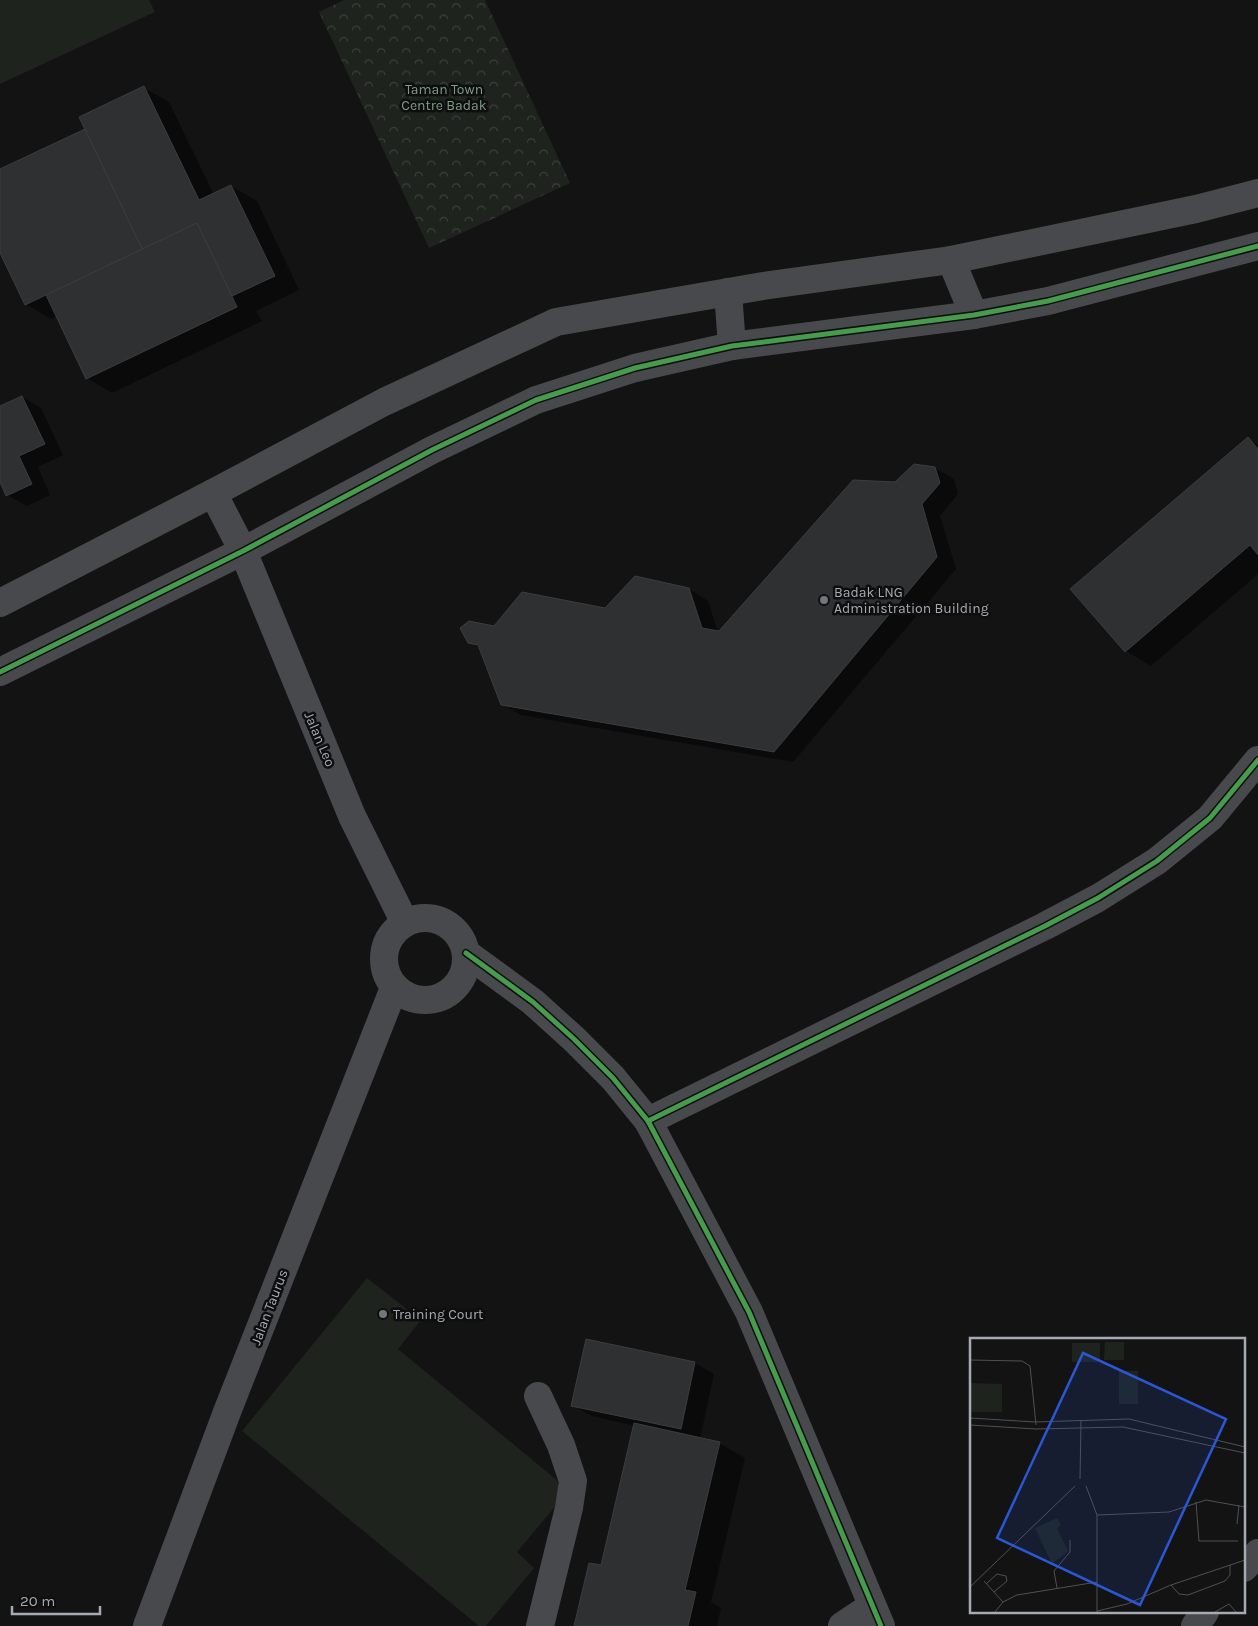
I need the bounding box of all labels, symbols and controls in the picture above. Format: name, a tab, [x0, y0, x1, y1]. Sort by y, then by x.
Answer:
park label: Taman Town Centre Badak	[401, 81, 487, 114]
place label: Badak LNG Administration Building	[834, 584, 989, 617]
marker: Badak LNG Administration Building	[818, 594, 830, 606]
street label: Jalan Leo	[300, 709, 339, 769]
street label: Jalan Taurus	[247, 1267, 292, 1347]
place label: Training Court	[393, 1306, 483, 1323]
marker: Training Court	[377, 1308, 389, 1320]
inset map	[970, 1338, 1246, 1614]
scale bar	[12, 1584, 100, 1616]
text: 20 m	[20, 1592, 55, 1610]

